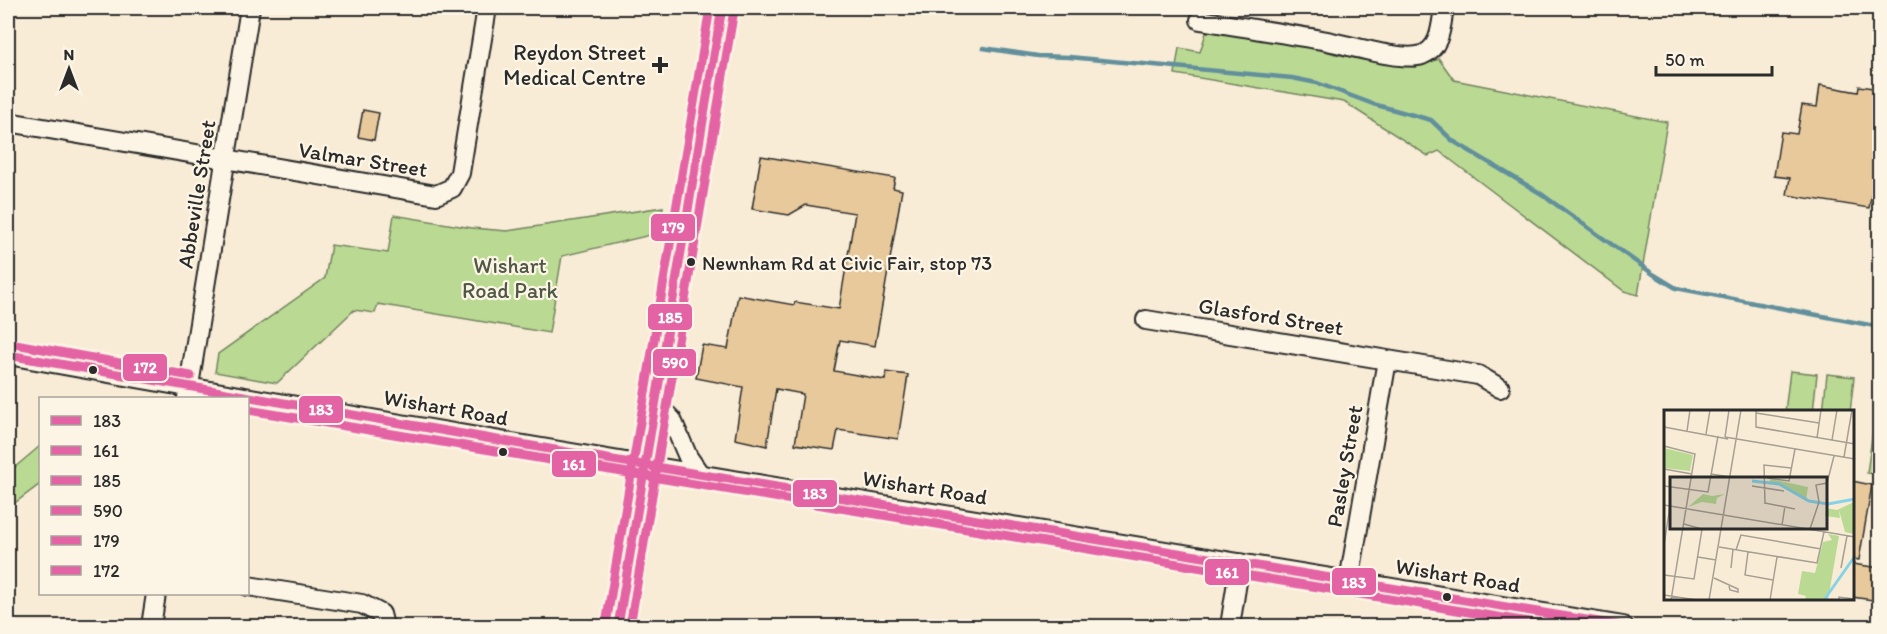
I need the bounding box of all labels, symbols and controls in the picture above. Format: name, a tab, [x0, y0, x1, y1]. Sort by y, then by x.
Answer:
north arrow	[39, 39, 99, 99]
place label: Reydon Street Medical Centre	[503, 39, 646, 91]
scale bar	[1656, 39, 1772, 77]
text: N	[64, 45, 74, 64]
text: 50 m	[1665, 49, 1705, 71]
marker: Reydon Street Medical Centre	[651, 56, 669, 74]
street label: Abbeville Street	[171, 118, 222, 270]
street label: Valmar Street	[296, 136, 429, 183]
line badge: 179	[650, 213, 696, 242]
text: 179	[661, 218, 685, 237]
place label: Newnham Rd at Civic Fair, stop 73	[702, 251, 992, 275]
park label: Wishart Road Park	[462, 252, 559, 304]
marker: Newnham Rd at Civic Fair, stop 73	[685, 256, 697, 268]
street label: Glasford Street	[1197, 292, 1345, 341]
line badge: 185	[647, 303, 693, 331]
text: 185	[658, 308, 683, 327]
line badge: 590	[652, 348, 697, 377]
line badge: 172	[122, 353, 168, 382]
text: 590	[662, 353, 688, 372]
text: 172	[133, 358, 157, 377]
unlabelled marker	[87, 364, 99, 376]
street label: Wishart Road	[382, 383, 511, 432]
line badge: 183	[298, 395, 344, 424]
legend	[39, 397, 249, 595]
text: 183	[309, 400, 334, 419]
street label: Pasley Street	[1320, 403, 1369, 529]
text: 183	[93, 410, 121, 432]
inset map	[1664, 410, 1854, 601]
text: 161	[93, 440, 119, 462]
unlabelled marker	[497, 446, 509, 458]
line badge: 161	[551, 450, 597, 478]
text: 161	[562, 455, 586, 474]
street label: Wishart Road	[861, 464, 989, 511]
text: 185	[93, 470, 121, 492]
line badge: 183	[792, 479, 838, 508]
text: 183	[803, 484, 828, 503]
text: 590	[93, 500, 123, 522]
text: 179	[93, 530, 120, 552]
street label: Wishart Road	[1394, 552, 1522, 599]
line badge: 161	[1204, 558, 1250, 586]
text: 172	[93, 560, 120, 582]
text: 161	[1215, 563, 1239, 582]
line badge: 183	[1331, 567, 1377, 596]
text: 183	[1342, 573, 1367, 592]
unlabelled marker	[1441, 591, 1453, 603]

